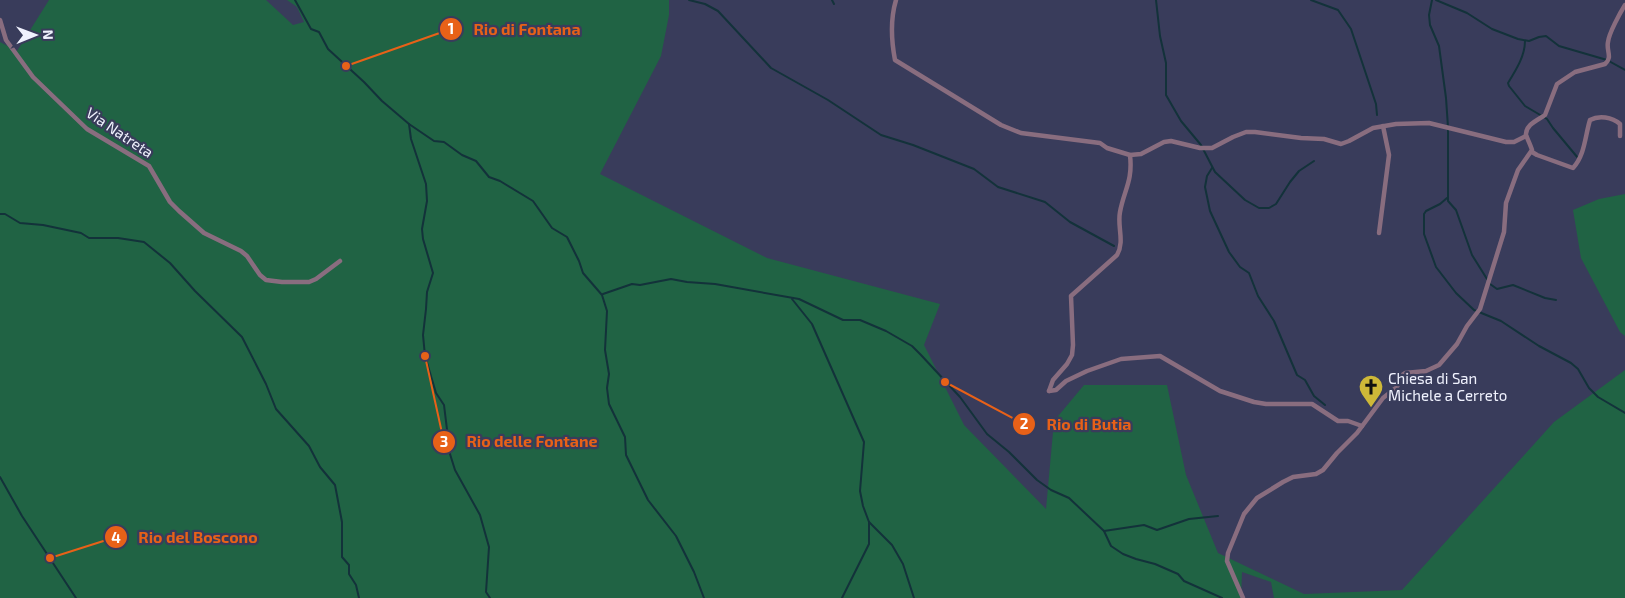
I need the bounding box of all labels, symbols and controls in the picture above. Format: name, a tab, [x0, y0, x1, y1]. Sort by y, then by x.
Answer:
north arrow	[10, 10, 60, 60]
callout: Rio di Fontana	[439, 14, 591, 45]
text: 1	[448, 19, 454, 37]
text: Rio di Fontana	[473, 19, 581, 38]
text: N	[40, 30, 57, 40]
street label: Via Natreta	[83, 103, 157, 161]
place label: Chiesa di San Michele a Cerreto	[1388, 369, 1507, 404]
church icon: Chiesa di San Michele a Cerreto	[1358, 374, 1384, 408]
callout: Rio di Butia	[1012, 408, 1142, 439]
text: 2	[1020, 414, 1029, 432]
text: Rio di Butia	[1047, 414, 1131, 433]
callout: Rio delle Fontane	[431, 426, 608, 457]
text: Rio delle Fontane	[466, 431, 598, 450]
text: 3	[440, 432, 448, 450]
callout: Rio del Boscono	[104, 522, 268, 553]
text: Rio del Boscono	[138, 527, 258, 546]
text: 4	[111, 528, 121, 546]

